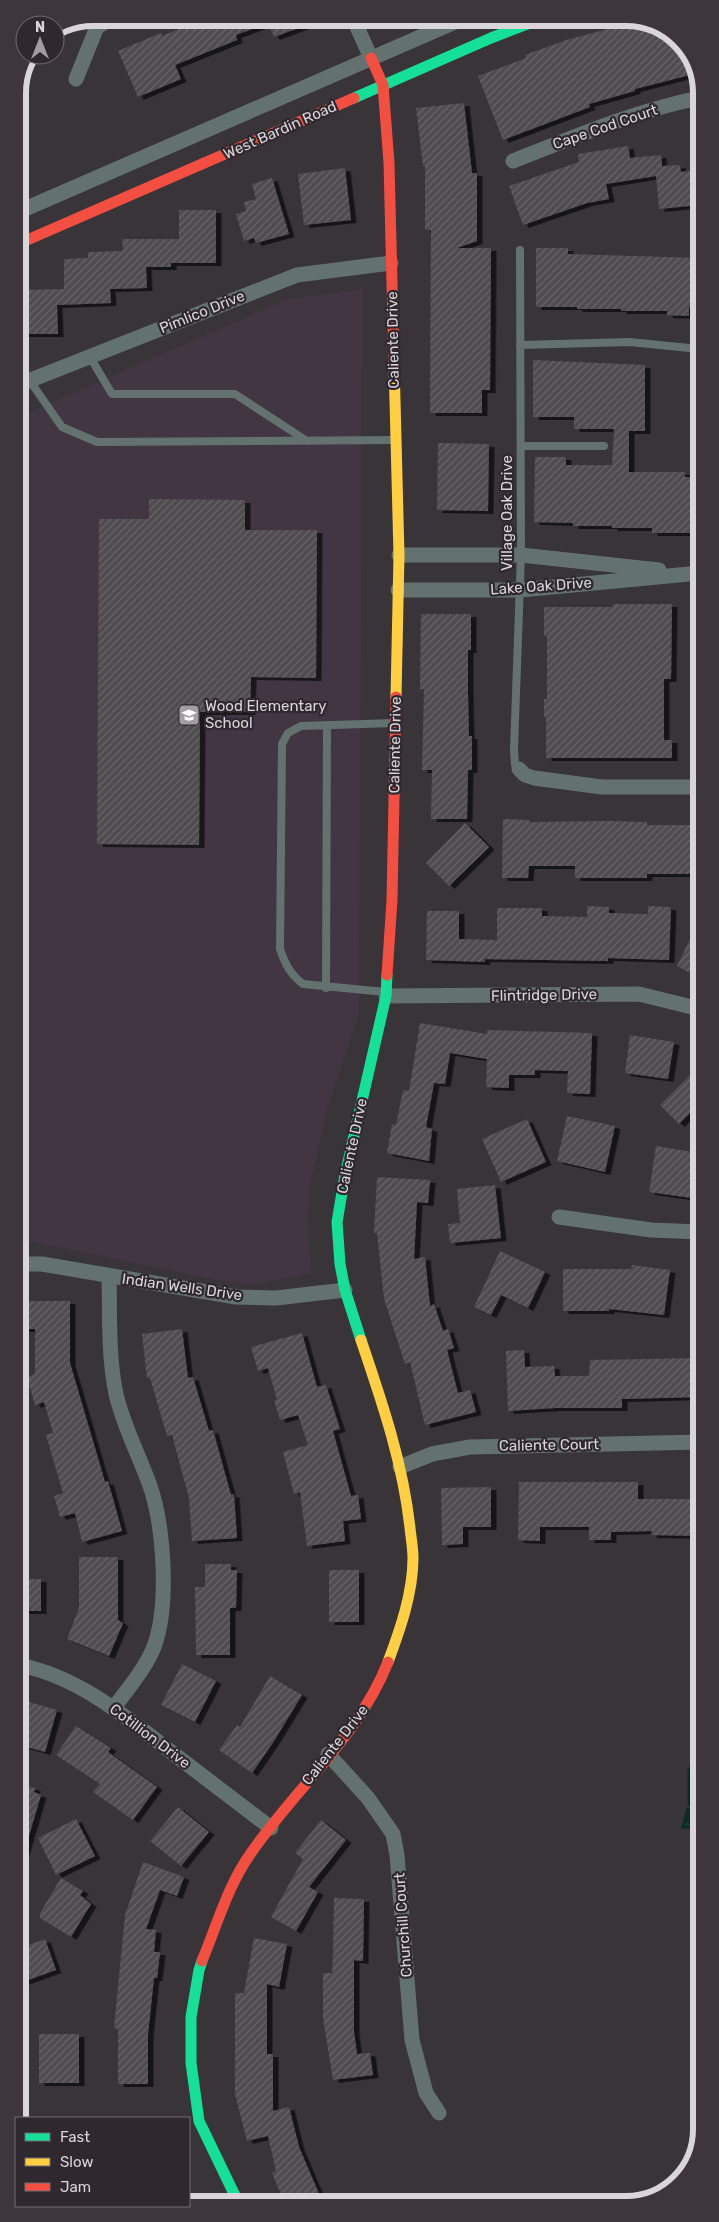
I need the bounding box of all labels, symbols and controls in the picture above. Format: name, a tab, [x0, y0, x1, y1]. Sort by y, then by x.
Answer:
north arrow	[15, 15, 65, 65]
text: N	[35, 19, 45, 36]
street label: West Bardin Road	[221, 97, 339, 163]
street label: Cape Cod Court	[550, 101, 660, 153]
street label: Pimlico Drive	[157, 287, 247, 337]
street label: Caliente Drive	[383, 291, 403, 389]
street label: Village Oak Drive	[498, 455, 516, 571]
street label: Lake Oak Drive	[490, 573, 592, 599]
street label: Caliente Drive	[385, 696, 405, 794]
place label: Wood Elementary School	[205, 697, 327, 732]
school or university icon: Wood Elementary School	[177, 703, 201, 727]
street label: Flintridge Drive	[491, 985, 597, 1005]
street label: Caliente Drive	[333, 1097, 371, 1195]
street label: Indian Wells Drive	[121, 1270, 243, 1304]
street label: Caliente Court	[499, 1435, 599, 1455]
street label: Cotillion Drive	[106, 1700, 194, 1772]
street label: Caliente Drive	[298, 1701, 372, 1789]
street label: Churchill Court	[390, 1872, 416, 1978]
legend	[15, 2117, 190, 2207]
text: Fast	[60, 2128, 90, 2146]
text: Slow	[60, 2153, 93, 2171]
text: Jam	[60, 2178, 91, 2196]

